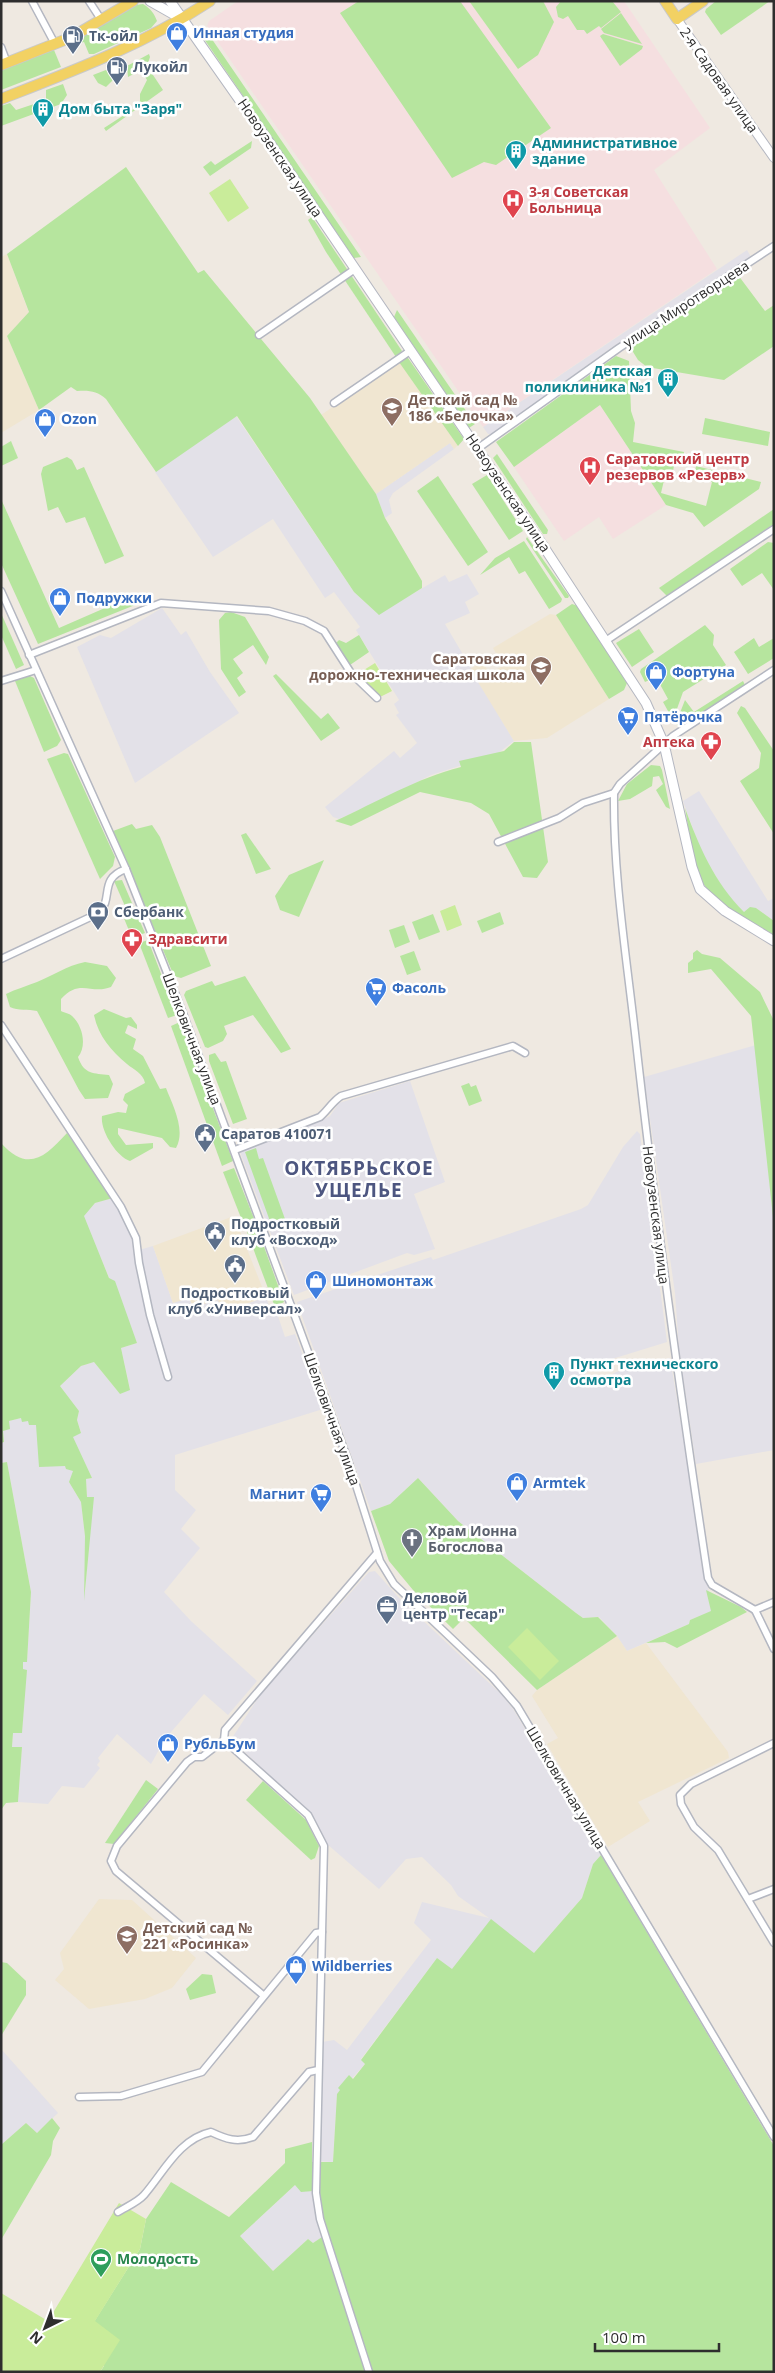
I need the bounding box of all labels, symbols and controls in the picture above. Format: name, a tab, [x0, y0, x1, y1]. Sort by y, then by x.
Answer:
shop icon: Инная студия	[165, 21, 189, 52]
place label: Инная студия	[193, 23, 294, 42]
street label: 2-я Садовая улица	[676, 23, 763, 136]
fuel station icon: Тк-ойл	[61, 24, 85, 55]
place label: Тк-ойл	[89, 26, 138, 45]
fuel station icon: Лукойл	[105, 55, 129, 86]
place label: Лукойл	[133, 57, 188, 76]
street label: Новоузенская улица	[234, 95, 327, 221]
building icon: Дом быта "Заря"	[31, 97, 55, 128]
place label: Дом быта "Заря"	[59, 99, 182, 118]
place label: Административное здание	[532, 133, 677, 168]
building icon: Административное здание	[504, 139, 528, 170]
place label: 3-я Советская Больница	[529, 182, 628, 217]
hospital icon: 3-я Советская Больница	[501, 188, 525, 219]
street label: улица Миротворцева	[619, 256, 752, 351]
place label: Детская поликлиника №1	[525, 361, 652, 396]
building icon: Детская поликлиника №1	[656, 367, 680, 398]
place label: Детский сад № 186 «Белочка»	[408, 390, 517, 425]
school or university icon: Детский сад № 186 «Белочка»	[380, 396, 404, 427]
shop icon: Ozon	[33, 407, 57, 438]
place label: Ozon	[61, 409, 97, 428]
street label: Новоузенская улица	[462, 430, 555, 556]
place label: Саратовский центр резервов «Резерв»	[606, 449, 749, 484]
hospital icon: Саратовский центр резервов «Резерв»	[578, 455, 602, 486]
shop icon: Подружки	[48, 586, 72, 617]
place label: Подружки	[76, 588, 152, 607]
place label: Саратовская дорожно-техническая школа	[309, 649, 525, 684]
school or university icon: Саратовская дорожно-техническая школа	[529, 655, 553, 686]
shop icon: Фортуна	[644, 660, 668, 691]
place label: Фортуна	[672, 662, 735, 681]
supermarket icon: Пятёрочка	[616, 705, 640, 736]
place label: Пятёрочка	[644, 707, 723, 726]
pharmacy icon: Аптека	[699, 730, 723, 761]
place label: Аптека	[643, 732, 695, 751]
bank icon: Сбербанк	[86, 900, 110, 931]
place label: Сбербанк	[114, 902, 184, 921]
pharmacy icon: Здравсити	[120, 927, 144, 958]
place label: Здравсити	[148, 929, 228, 948]
street label: Шелковичная улица	[159, 970, 226, 1108]
supermarket icon: Фасоль	[364, 976, 388, 1007]
place label: Фасоль	[392, 978, 446, 997]
public building icon: Саратов 410071	[193, 1122, 217, 1153]
place label: Саратов 410071	[221, 1124, 333, 1143]
street label: Новоузенская улица	[639, 1145, 674, 1285]
district label: ОКТЯБРЬСКОЕ УЩЕЛЬЕ	[284, 1155, 434, 1203]
place label: Подростковый клуб «Восход»	[231, 1214, 340, 1249]
public building icon: Подростковый клуб «Восход»	[203, 1220, 227, 1251]
public building icon: Подростковый клуб «Универсал»	[223, 1253, 247, 1284]
shop icon: Шиномонтаж	[304, 1269, 328, 1300]
place label: Шиномонтаж	[332, 1271, 434, 1290]
place label: Подростковый клуб «Универсал»	[168, 1283, 303, 1318]
street label: Шелковичная улица	[300, 1350, 365, 1488]
place label: Пункт технического осмотра	[570, 1354, 719, 1389]
building icon: Пункт технического осмотра	[542, 1360, 566, 1391]
shop icon: Armtek	[505, 1471, 529, 1502]
place label: Armtek	[533, 1473, 586, 1492]
supermarket icon: Магнит	[309, 1482, 333, 1513]
place label: Магнит	[250, 1484, 305, 1503]
place label: Храм Ионна Богослова	[428, 1521, 517, 1556]
church icon: Храм Ионна Богослова	[400, 1527, 424, 1558]
place label: Деловой центр "Тесар"	[403, 1588, 505, 1623]
office icon: Деловой центр "Тесар"	[375, 1594, 399, 1625]
street label: Шелковичная улица	[522, 1723, 611, 1853]
shop icon: РубльБум	[156, 1732, 180, 1763]
place label: РубльБум	[184, 1734, 256, 1753]
place label: Детский сад № 221 «Росинка»	[143, 1918, 252, 1953]
school or university icon: Детский сад № 221 «Росинка»	[115, 1924, 139, 1955]
shop icon: Wildberries	[284, 1954, 308, 1985]
place label: Wildberries	[312, 1956, 392, 1975]
sports icon: Молодость	[89, 2247, 113, 2278]
place label: Молодость	[117, 2249, 198, 2268]
north arrow	[20, 2303, 70, 2353]
scale bar	[595, 2320, 719, 2352]
text: N	[25, 2327, 47, 2349]
text: 100 m	[602, 2327, 646, 2347]

